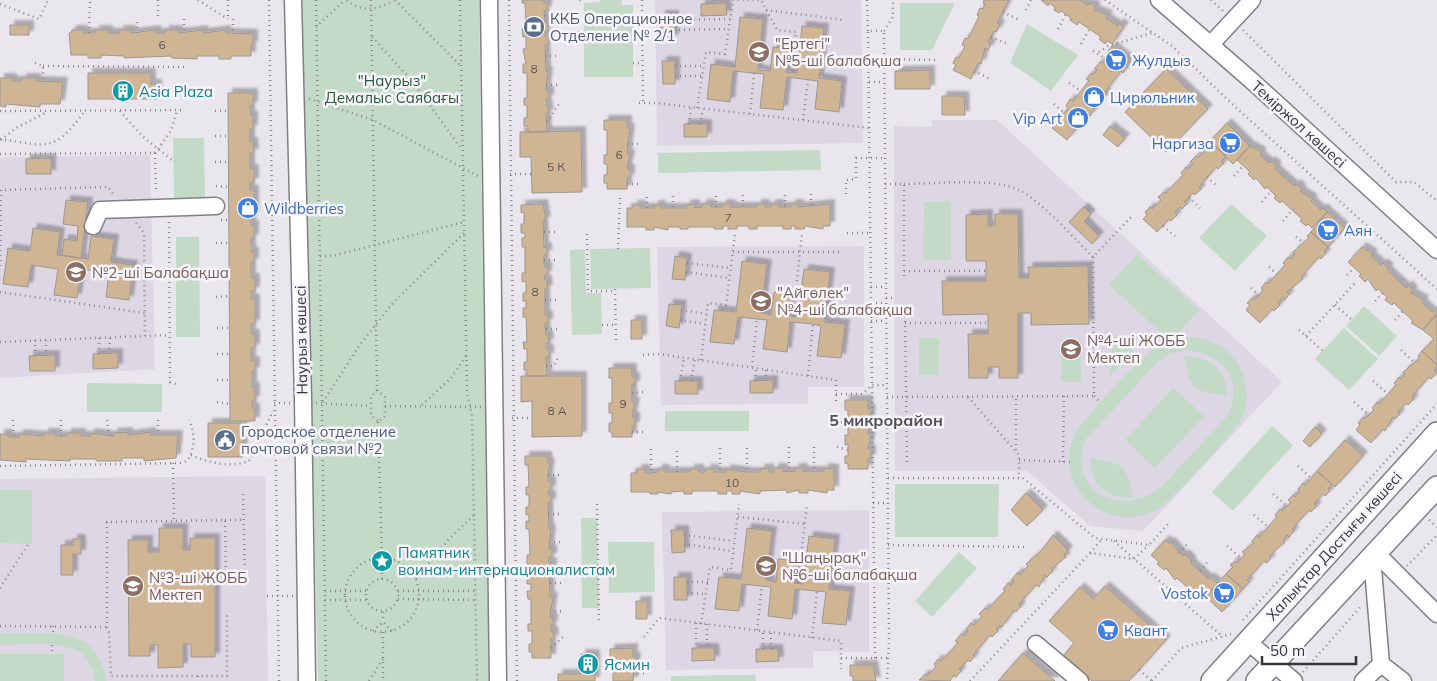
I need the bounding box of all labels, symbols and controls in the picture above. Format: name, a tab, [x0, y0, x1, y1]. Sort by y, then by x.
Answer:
place label: ККБ Операционное Отделение № 2/1	[550, 9, 693, 45]
bank icon: ККБ Операционное Отделение № 2/1	[522, 15, 546, 39]
place label: "Ертегі" №5-ші балабқша	[775, 34, 901, 70]
house number: 6	[158, 37, 166, 52]
school or university icon: "Ертегі" №5-ші балабқша	[747, 40, 771, 64]
supermarket icon: Жулдыз	[1104, 48, 1128, 72]
place label: Жулдыз	[1132, 51, 1191, 70]
house number: 8	[530, 61, 538, 76]
park label: "Наурыз" Демалыс Саябағы	[325, 71, 459, 107]
street label: Теміржол көшесі	[1248, 76, 1350, 172]
building icon: Asia Plaza	[111, 79, 135, 103]
place label: Asia Plaza	[139, 82, 213, 101]
shop icon: Цирюльник	[1082, 85, 1106, 109]
place label: Цирюльник	[1110, 88, 1196, 107]
shop icon: Vip Art	[1066, 106, 1090, 130]
place label: Vip Art	[1013, 109, 1062, 128]
supermarket icon: Наргиза	[1218, 131, 1242, 155]
place label: Наргиза	[1152, 134, 1214, 153]
house number: 6	[615, 147, 623, 162]
house number: 5 К	[547, 159, 565, 174]
shop icon: Wildberries	[236, 196, 260, 220]
place label: Wildberries	[264, 199, 344, 218]
house number: 7	[724, 210, 732, 225]
supermarket icon: Аян	[1316, 218, 1340, 242]
place label: Аян	[1344, 221, 1372, 240]
school or university icon: №2-ші Балабақша	[64, 260, 88, 284]
place label: №2-ші Балабақша	[92, 263, 229, 282]
place label: "Айгөлек" №4-ші балабақша	[777, 283, 912, 319]
house number: 8	[531, 284, 539, 299]
street label: Наурыз көшесі	[291, 285, 311, 395]
school or university icon: "Айгөлек" №4-ші балабақша	[749, 289, 773, 313]
place label: №4-ші ЖОББ Мектеп	[1087, 331, 1185, 367]
school or university icon: №4-ші ЖОББ Мектеп	[1059, 337, 1083, 361]
house number: 9	[619, 396, 627, 411]
house number: 8 А	[547, 403, 567, 418]
district label: 5 микрорайон	[829, 410, 943, 430]
place label: Городское отделение почтовой связи №2	[241, 422, 396, 458]
public building icon: Городское отделение почтовой связи №2	[213, 428, 237, 452]
street label: Халықтар Достығы көшесі	[1262, 468, 1406, 624]
house number: 10	[725, 475, 739, 490]
place label: Памятник воинам-интернационалистам	[398, 543, 615, 579]
place label: "Шаңырақ" №6-ші балабақша	[782, 548, 917, 584]
place icon: Памятник воинам-интернационалистам	[370, 549, 394, 573]
school or university icon: "Шаңырақ" №6-ші балабақша	[754, 554, 778, 578]
place label: №3-ші ЖОББ Мектеп	[149, 568, 247, 604]
school or university icon: №3-ші ЖОББ Мектеп	[121, 574, 145, 598]
supermarket icon: Vostok	[1212, 581, 1236, 605]
place label: Vostok	[1161, 584, 1208, 603]
supermarket icon: Квант	[1096, 618, 1120, 642]
place label: Квант	[1124, 621, 1167, 640]
scale bar	[1262, 634, 1356, 666]
text: 50 m	[1270, 641, 1305, 660]
building icon: Ясмин	[576, 652, 600, 676]
place label: Ясмин	[604, 655, 650, 674]

